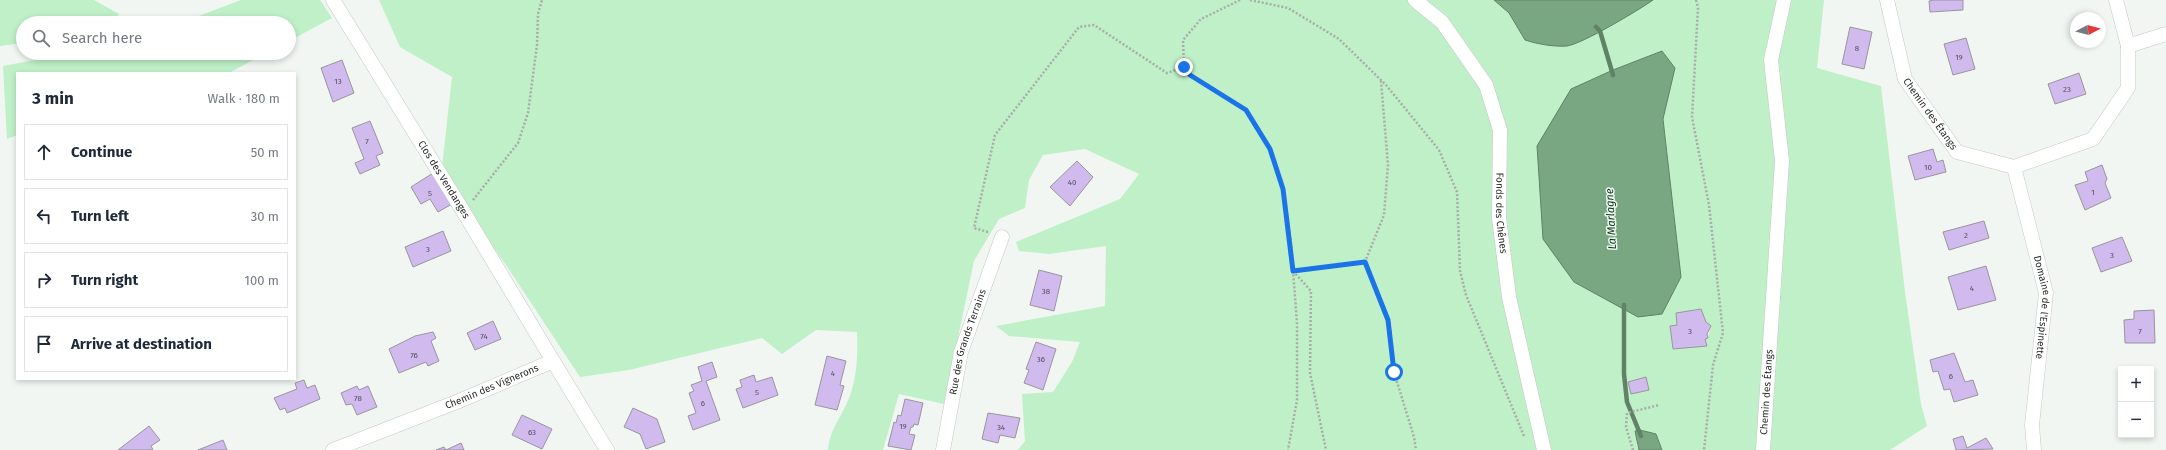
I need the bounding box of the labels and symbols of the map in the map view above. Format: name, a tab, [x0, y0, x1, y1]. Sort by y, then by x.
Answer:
north arrow	[2070, 12, 2106, 48]
house number: 8	[1855, 44, 1860, 53]
house number: 19	[1955, 53, 1963, 62]
route end	[1175, 58, 1193, 76]
street label: Chemin des Étangs	[1900, 76, 1960, 153]
house number: 13	[334, 77, 342, 86]
house number: 23	[2063, 85, 2071, 94]
house number: 7	[365, 137, 369, 146]
street label: Clos des Vendanges	[415, 138, 472, 221]
house number: 10	[1924, 163, 1932, 172]
street label: Fonds des Chênes	[1493, 173, 1509, 255]
house number: 40	[1068, 178, 1077, 187]
water label: La Marlagne	[1603, 188, 1619, 250]
house number: 1	[2091, 188, 2095, 197]
house number: 5	[428, 189, 432, 198]
house number: 2	[1964, 231, 1968, 240]
house number: 3	[426, 245, 430, 254]
house number: 3	[2110, 251, 2114, 260]
street label: Domaine de l'Espinette	[2031, 254, 2052, 360]
house number: 4	[1970, 284, 1975, 293]
street label: Rue des Grands Terrains	[947, 287, 989, 396]
house number: 38	[1042, 287, 1051, 296]
house number: 3	[1688, 327, 1692, 336]
house number: 7	[2138, 327, 2142, 336]
house number: 74	[480, 332, 488, 341]
street label: Chemin des Étangs	[1758, 349, 1776, 435]
house number: 76	[410, 351, 418, 360]
house number: 36	[1037, 355, 1045, 364]
street label: Chemin des Vignerons	[443, 362, 541, 412]
route start	[1385, 363, 1403, 381]
house number: 4	[831, 369, 836, 378]
house number: 6	[1949, 372, 1953, 381]
house number: 5	[755, 388, 759, 397]
house number: 78	[354, 394, 362, 403]
house number: 6	[701, 399, 705, 408]
house number: 19	[899, 422, 907, 431]
house number: 34	[997, 423, 1006, 432]
house number: 63	[528, 428, 536, 437]

